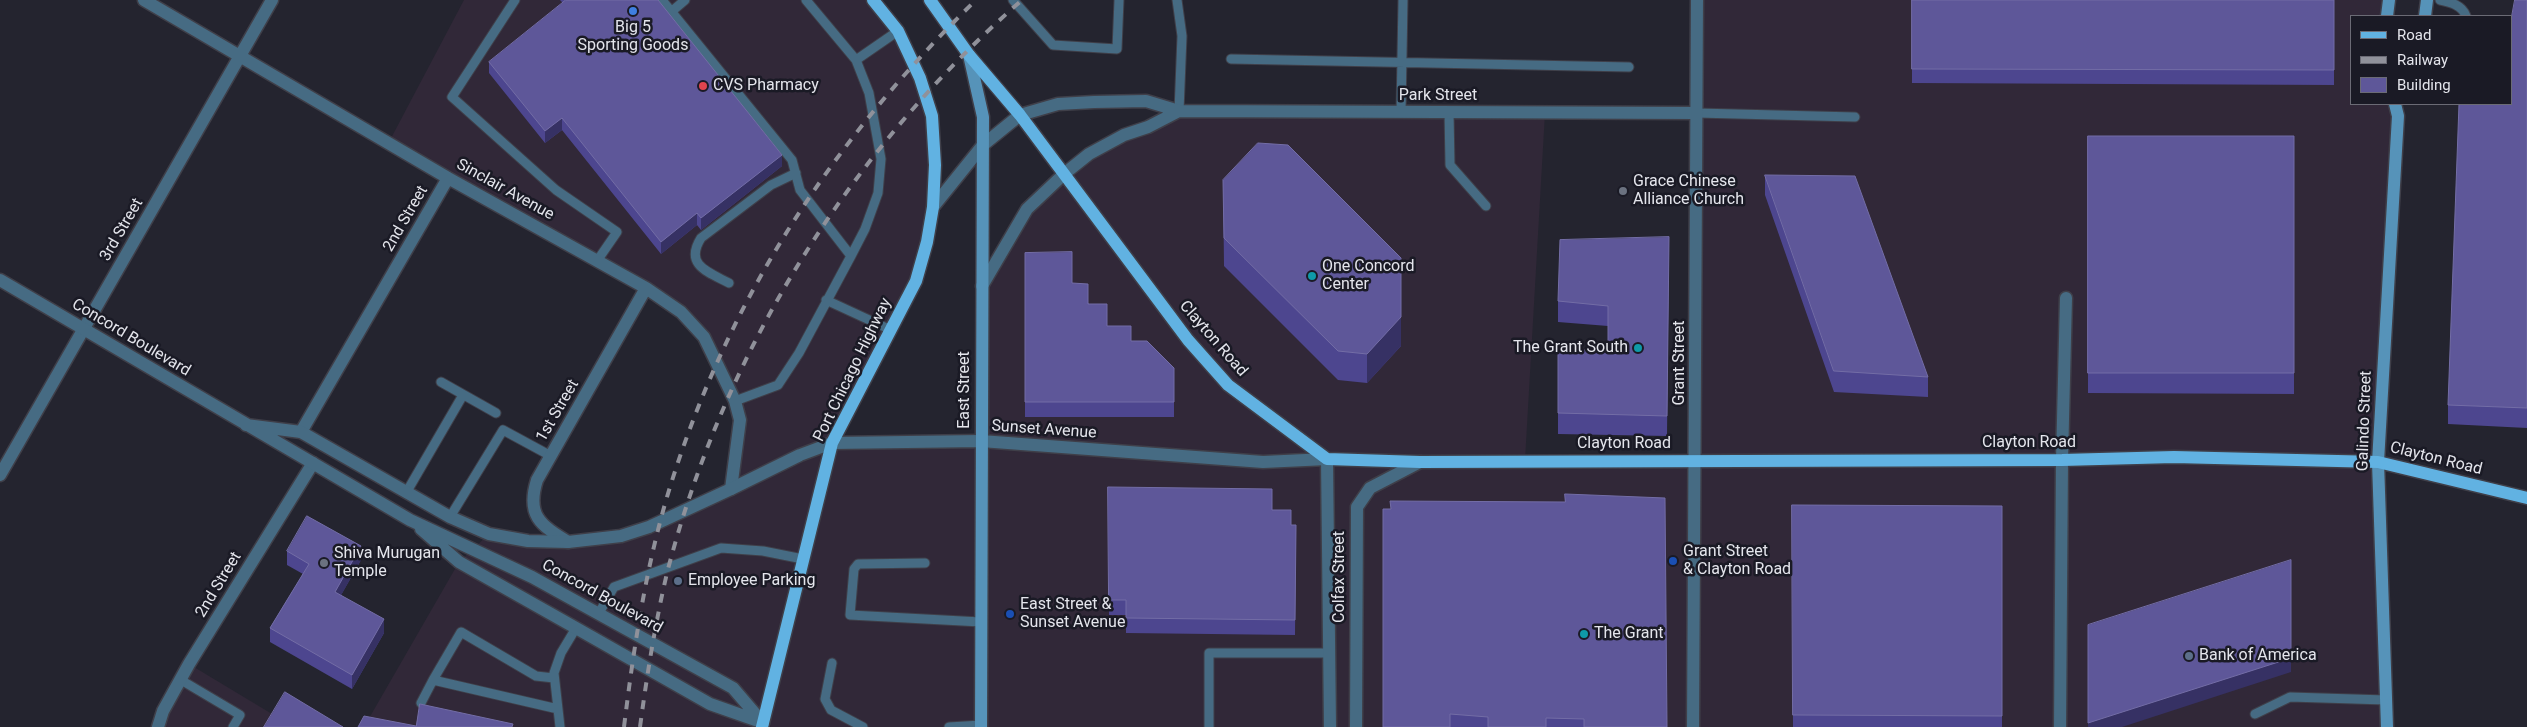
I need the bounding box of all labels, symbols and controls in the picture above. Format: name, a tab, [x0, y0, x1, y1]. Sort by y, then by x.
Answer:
marker: Big 5 Sporting Goods	[627, 5, 639, 17]
legend	[2350, 15, 2512, 105]
place label: Big 5 Sporting Goods	[578, 18, 688, 56]
text: Road	[2397, 26, 2431, 44]
text: Railway	[2397, 51, 2448, 69]
place label: CVS Pharmacy	[713, 76, 819, 96]
text: Building	[2397, 76, 2451, 94]
marker: CVS Pharmacy	[697, 80, 709, 92]
street label: Park Street	[1399, 86, 1477, 106]
street label: Sinclair Avenue	[453, 155, 557, 225]
place label: Grace Chinese Alliance Church	[1633, 172, 1744, 210]
street label: 2nd Street	[379, 183, 433, 255]
marker: Grace Chinese Alliance Church	[1617, 185, 1629, 197]
street label: 3rd Street	[96, 195, 148, 265]
place label: One Concord Center	[1322, 257, 1414, 295]
marker: One Concord Center	[1306, 270, 1318, 282]
street label: Concord Boulevard	[68, 295, 194, 381]
street label: Port Chicago Highway	[810, 295, 896, 445]
street label: Clayton Road	[1175, 297, 1251, 381]
street label: Grant Street	[1670, 321, 1690, 405]
place label: The Grant South	[1513, 338, 1628, 358]
marker: The Grant South	[1632, 342, 1644, 354]
street label: East Street	[955, 351, 975, 429]
street label: Galindo Street	[2354, 370, 2376, 472]
street label: 1st Street	[533, 376, 583, 446]
street label: Sunset Avenue	[991, 417, 1097, 443]
street label: Clayton Road	[1982, 433, 2076, 453]
street label: Clayton Road	[1577, 434, 1671, 454]
street label: Clayton Road	[2388, 438, 2484, 480]
street label: Colfax Street	[1330, 531, 1350, 623]
place label: Grant Street & Clayton Road	[1683, 542, 1791, 580]
place label: Shiva Murugan Temple	[334, 544, 440, 582]
street label: 2nd Street	[192, 549, 246, 621]
marker: Grant Street & Clayton Road	[1667, 555, 1679, 567]
street label: Concord Boulevard	[538, 556, 666, 638]
marker: Shiva Murugan Temple	[318, 557, 330, 569]
place label: Employee Parking	[688, 571, 815, 591]
marker: Employee Parking	[672, 575, 684, 587]
place label: East Street & Sunset Avenue	[1020, 595, 1125, 633]
marker: East Street & Sunset Avenue	[1004, 608, 1016, 620]
place label: The Grant	[1594, 624, 1664, 644]
marker: The Grant	[1578, 628, 1590, 640]
place label: Bank of America	[2199, 646, 2317, 666]
marker: Bank of America	[2183, 650, 2195, 662]

